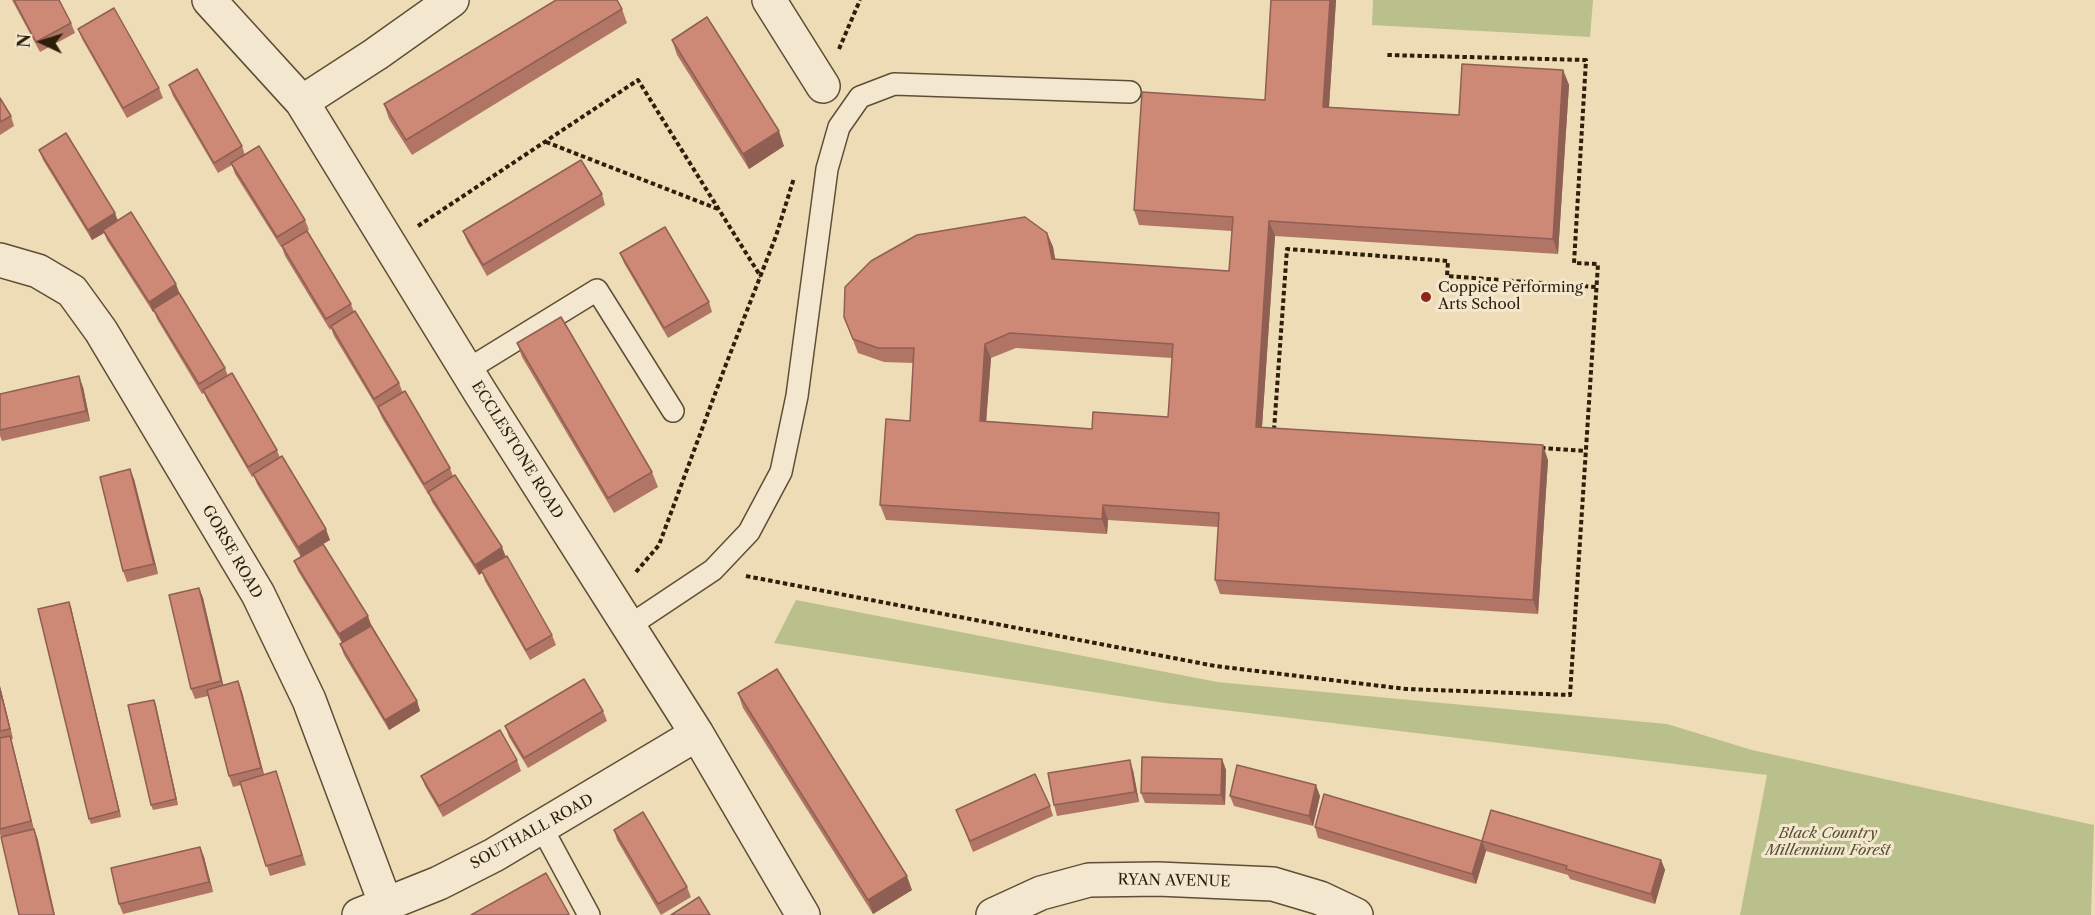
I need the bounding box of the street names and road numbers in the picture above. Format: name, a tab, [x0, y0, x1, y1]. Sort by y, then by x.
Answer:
street label: ECCLESTONE ROAD	[467, 378, 567, 522]
street label: GORSE ROAD	[198, 502, 266, 602]
street label: SOUTHALL ROAD	[467, 791, 597, 873]
street label: RYAN AVENUE	[1117, 871, 1231, 891]

